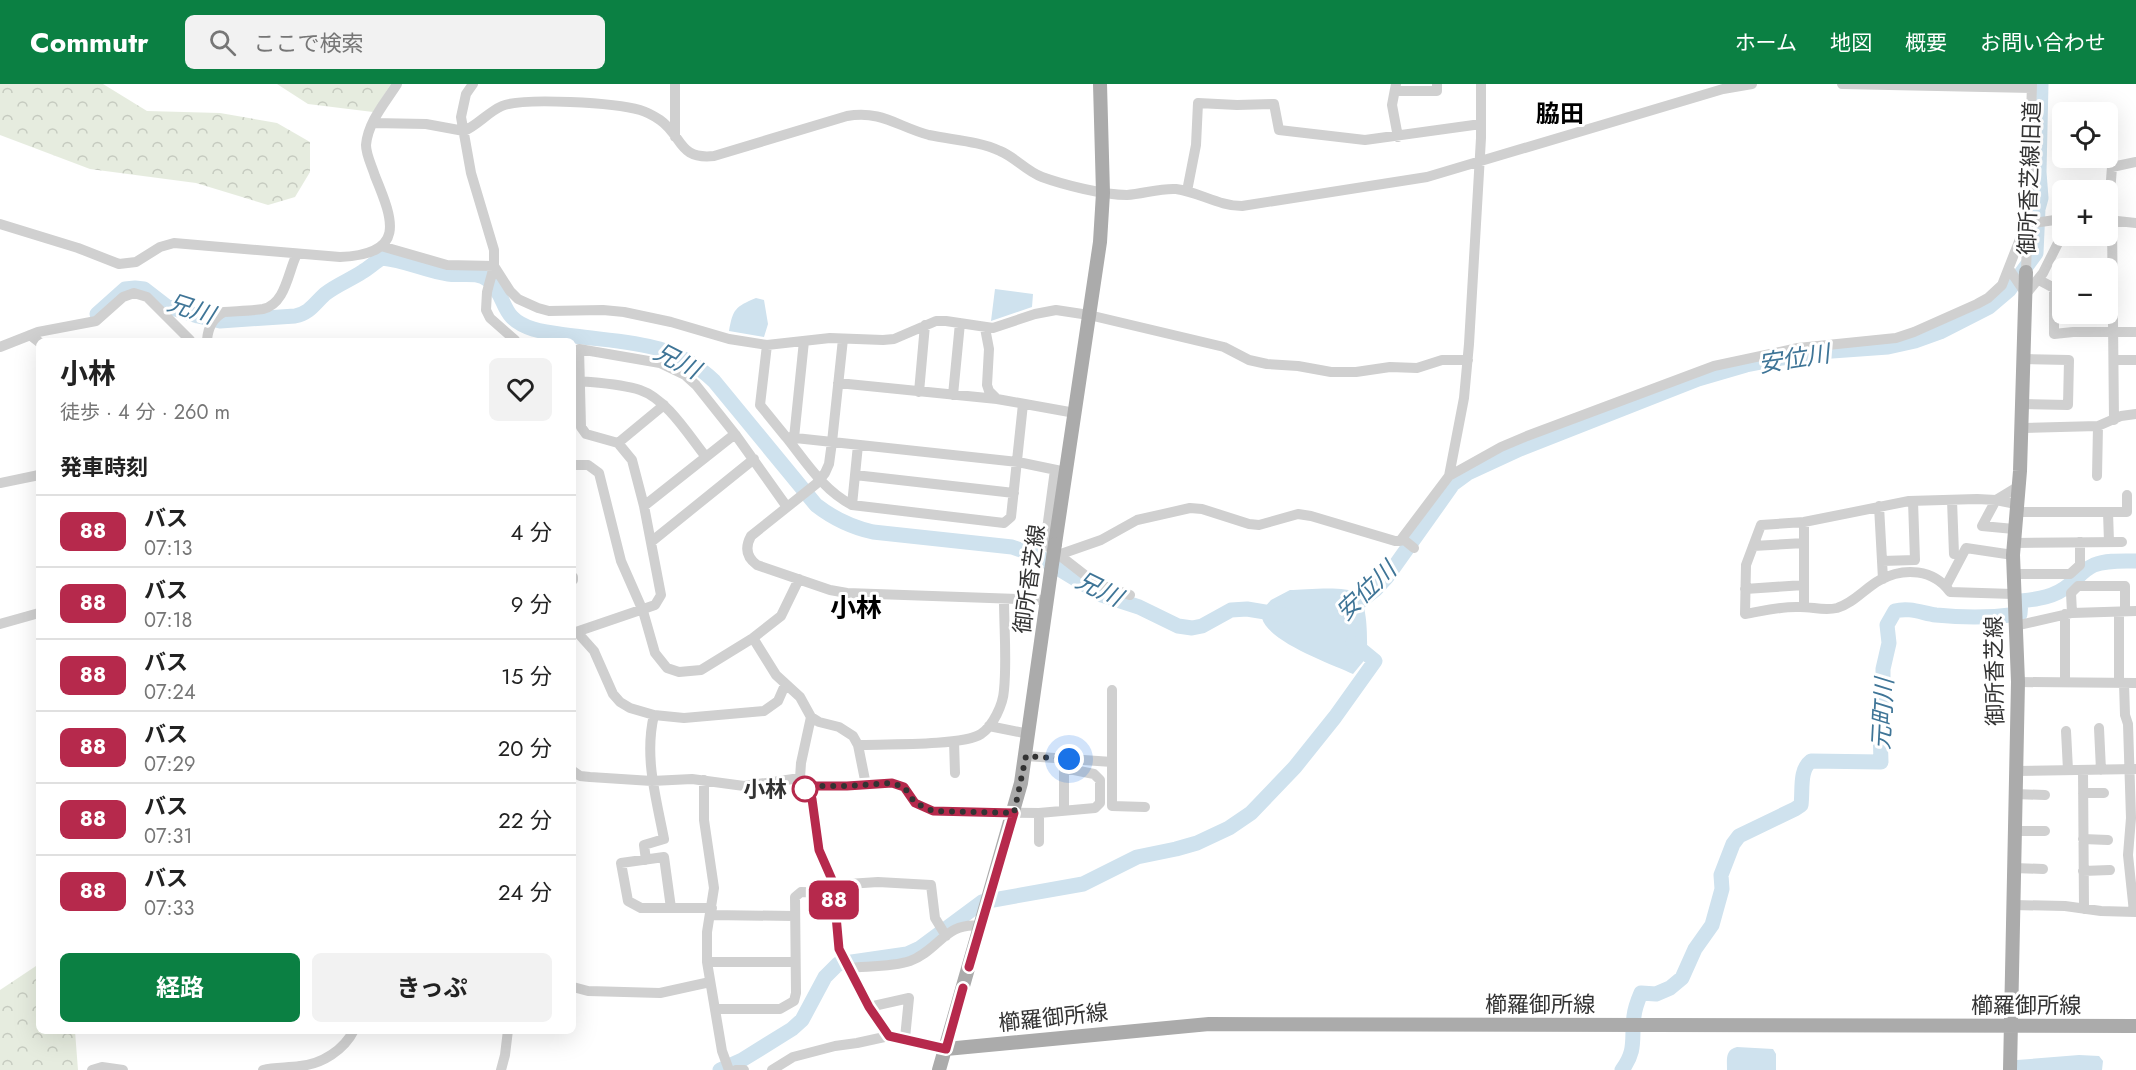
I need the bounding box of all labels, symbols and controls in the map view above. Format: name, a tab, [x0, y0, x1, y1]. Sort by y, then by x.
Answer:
search box	[185, 15, 605, 69]
text: Commutr	[30, 22, 149, 63]
icon: search	[206, 26, 239, 59]
text: ここで検索	[254, 27, 364, 59]
text: ホーム	[1735, 28, 1797, 58]
text: 地図	[1830, 28, 1872, 58]
text: 概要	[1905, 28, 1947, 58]
text: お問い合わせ	[1980, 28, 2106, 58]
district label: 脇田	[1536, 96, 1584, 131]
street label: 御所香芝線旧道	[2010, 100, 2048, 256]
map controls	[2052, 102, 2118, 324]
button: locate	[2052, 102, 2118, 168]
button: +	[2052, 180, 2118, 246]
button: −	[2052, 258, 2118, 324]
water label: 兄川	[163, 284, 222, 334]
water label: 兄川	[648, 334, 709, 388]
water label: 安位川	[1756, 335, 1835, 381]
text: 小林	[60, 353, 116, 394]
button: heart	[489, 358, 552, 421]
text: 徒歩 · 4 分 · 260 m	[60, 398, 230, 427]
text: 発車時刻	[60, 451, 148, 483]
text: バス	[144, 502, 188, 534]
text: 88	[80, 516, 106, 546]
text: 4 分	[511, 516, 552, 548]
street label: 御所香芝線	[1006, 522, 1052, 636]
text: 07:13	[144, 534, 192, 563]
water label: 安位川	[1328, 551, 1406, 628]
water label: 兄川	[1070, 562, 1131, 616]
text: バス	[144, 574, 188, 606]
text: 88	[80, 588, 106, 618]
text: 9 分	[511, 588, 552, 620]
district label: 小林	[830, 589, 882, 627]
text: 07:18	[144, 606, 192, 635]
street label: 御所香芝線	[1977, 616, 2011, 726]
text: バス	[144, 646, 188, 678]
text: 88	[80, 660, 106, 690]
text: 15 分	[501, 660, 552, 692]
water label: 元町川	[1863, 674, 1902, 751]
text: 07:24	[144, 678, 196, 707]
text: バス	[144, 718, 188, 750]
text: 88	[80, 732, 106, 762]
text: 20 分	[498, 732, 552, 764]
your location	[1054, 744, 1084, 774]
text: 07:29	[144, 750, 195, 779]
place label: 小林	[743, 773, 787, 805]
marker: 小林	[792, 776, 818, 802]
text: バス	[144, 790, 188, 822]
text: 88	[80, 804, 106, 834]
text: 22 分	[498, 804, 552, 836]
text: 07:31	[144, 822, 192, 851]
text: バス	[144, 862, 188, 894]
text: 88	[80, 876, 106, 906]
text: 24 分	[498, 876, 552, 908]
line badge: 88	[807, 880, 861, 920]
text: 88	[821, 885, 847, 915]
text: 07:33	[144, 894, 194, 923]
button: 経路	[60, 953, 300, 1022]
button: きっぷ	[312, 953, 552, 1022]
street label: 櫛羅御所線	[1485, 988, 1595, 1020]
street label: 櫛羅御所線	[1971, 989, 2081, 1021]
street label: 櫛羅御所線	[997, 995, 1109, 1039]

